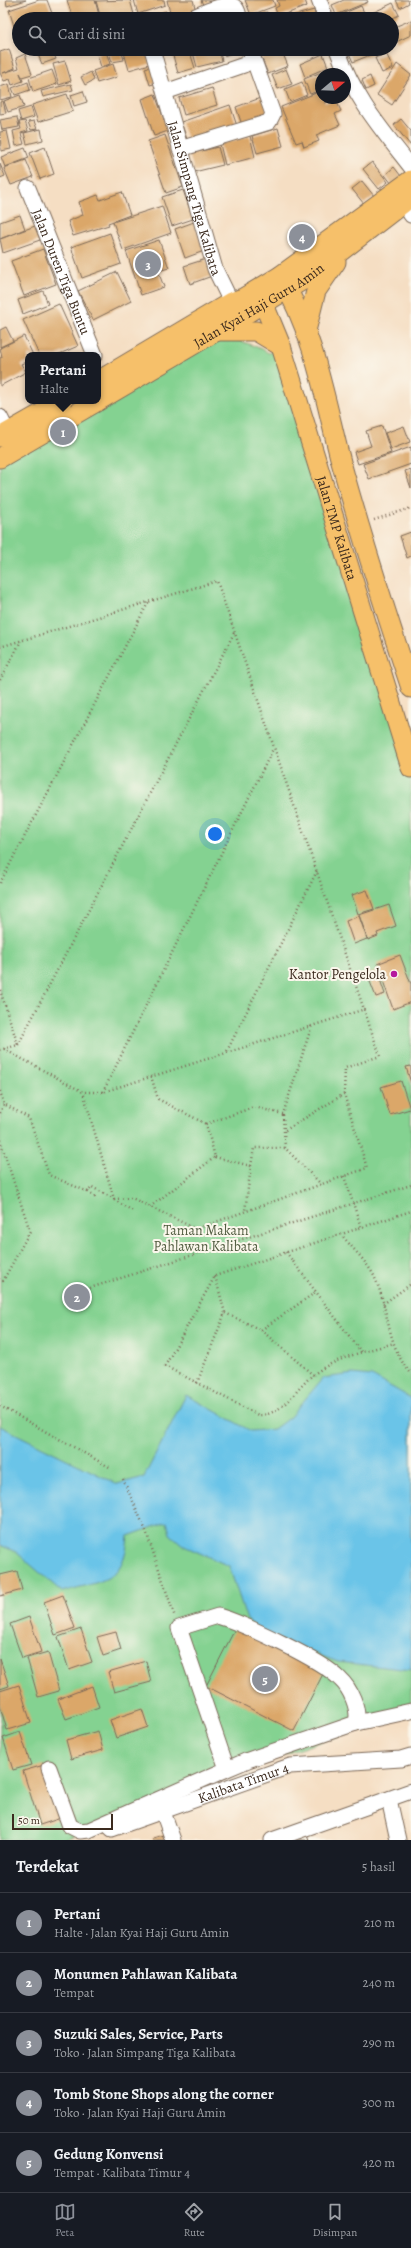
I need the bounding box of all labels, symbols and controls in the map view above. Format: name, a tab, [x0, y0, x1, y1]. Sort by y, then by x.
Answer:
search box	[12, 12, 399, 56]
icon: search	[26, 23, 48, 45]
text: Cari di sini	[58, 24, 125, 44]
north arrow	[315, 68, 351, 104]
street label: Jalan Simpang Tiga Kalibata	[163, 119, 226, 279]
street label: Jalan Duren Tiga Buntu	[27, 206, 95, 338]
pin: 4	[289, 222, 315, 252]
pin: 3	[135, 249, 161, 279]
street label: Jalan Kyai Haji Guru Amin	[190, 259, 328, 353]
popup	[25, 352, 101, 404]
text: Pertani	[40, 360, 86, 380]
text: Halte	[40, 380, 69, 397]
pin: 1	[50, 417, 76, 447]
street label: Jalan TMP Kalibata	[312, 474, 362, 583]
your location	[205, 824, 225, 844]
place label: Kantor Pengelola	[289, 965, 386, 984]
marker: Kantor Pengelola	[389, 969, 399, 979]
park label: Taman Makam Pahlawan Kalibata	[153, 1221, 259, 1256]
pin: 2	[64, 1282, 90, 1312]
pin: 5	[252, 1664, 278, 1694]
street label: Kalibata Timur 4	[195, 1758, 291, 1808]
scale bar	[12, 1812, 113, 1831]
text: 50 m	[18, 1813, 40, 1828]
text: Terdekat	[16, 1855, 79, 1878]
text: 5 hasil	[362, 1858, 395, 1875]
text: Pertani	[54, 1904, 100, 1924]
text: 1	[27, 1914, 31, 1931]
text: 210 m	[364, 1914, 395, 1931]
text: Halte · Jalan Kyai Haji Guru Amin	[54, 1924, 229, 1941]
text: Monumen Pahlawan Kalibata	[54, 1964, 238, 1984]
text: 2	[26, 1974, 32, 1991]
text: 240 m	[363, 1974, 395, 1991]
text: Tempat	[54, 1984, 94, 2001]
text: Suzuki Sales, Service, Parts	[54, 2024, 223, 2044]
text: 3	[26, 2034, 32, 2051]
text: 290 m	[363, 2034, 395, 2051]
text: Toko · Jalan Simpang Tiga Kalibata	[54, 2044, 236, 2061]
text: Tomb Stone Shops along the corner	[54, 2084, 274, 2104]
text: 4	[26, 2094, 32, 2111]
text: 300 m	[362, 2094, 395, 2111]
text: Toko · Jalan Kyai Haji Guru Amin	[54, 2104, 226, 2121]
text: Gedung Konvensi	[54, 2144, 163, 2164]
text: 5	[26, 2154, 32, 2171]
text: 420 m	[363, 2154, 395, 2171]
text: Tempat · Kalibata Timur 4	[54, 2164, 190, 2181]
tab: Peta	[54, 2201, 76, 2240]
tab: Rute	[183, 2201, 205, 2240]
tab: Disimpan	[313, 2201, 357, 2240]

